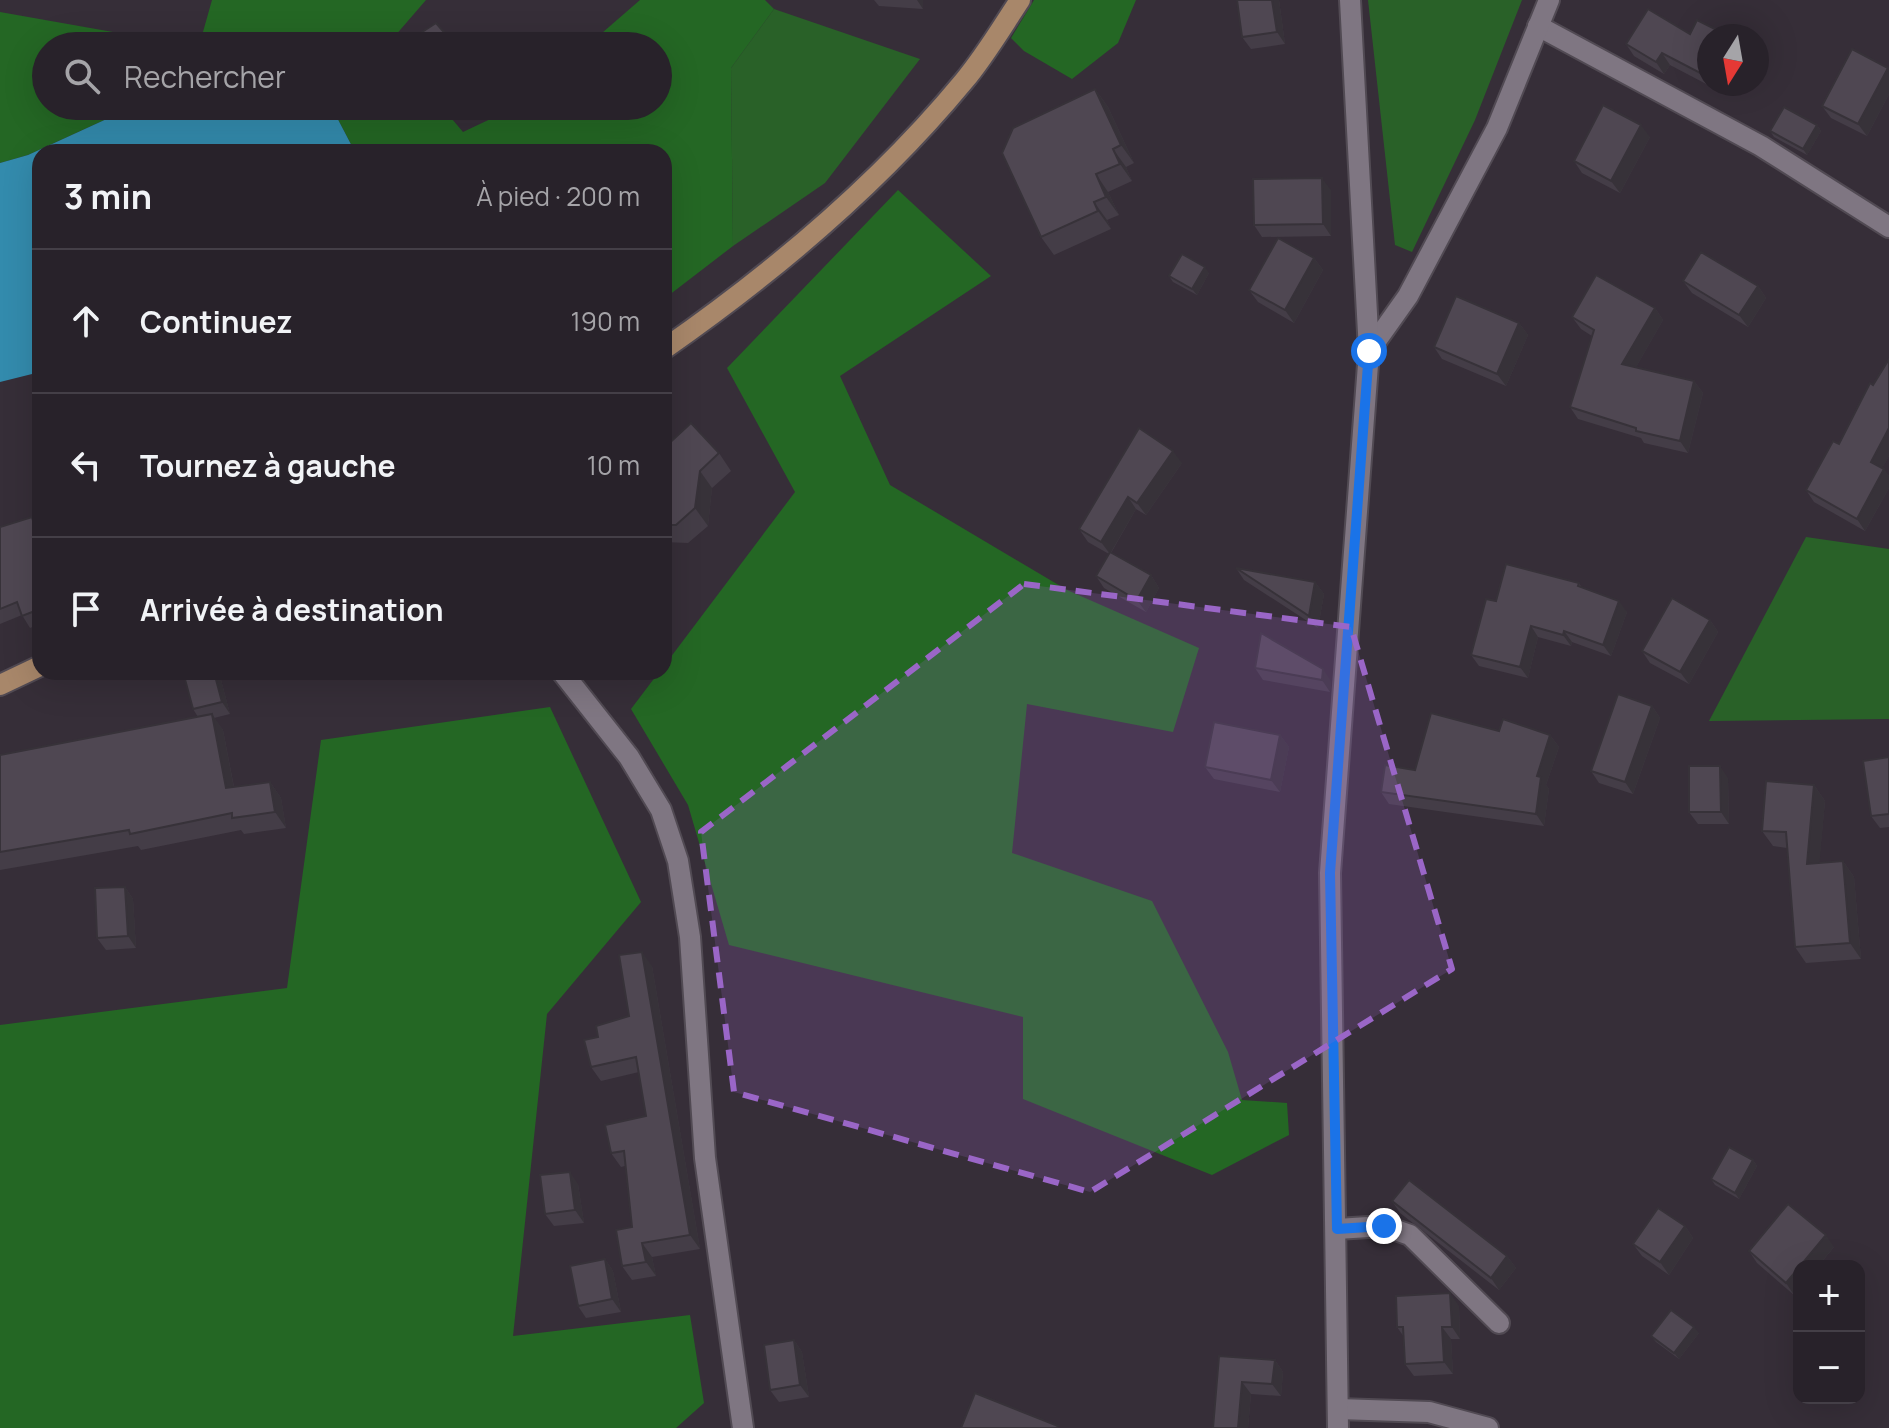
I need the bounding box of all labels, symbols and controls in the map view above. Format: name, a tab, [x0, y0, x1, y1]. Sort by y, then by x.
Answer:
north arrow	[1697, 24, 1769, 96]
search box	[32, 32, 672, 120]
icon: search	[60, 54, 104, 98]
text: Rechercher	[124, 56, 286, 97]
text: 3 min	[64, 173, 152, 219]
text: À pied · 200 m	[476, 178, 640, 214]
icon: ahead	[64, 299, 108, 343]
text: Continuez	[140, 301, 292, 342]
text: 190 m	[571, 303, 640, 339]
route start	[1351, 333, 1387, 369]
icon: left	[64, 443, 108, 487]
text: Tournez à gauche	[140, 445, 396, 486]
text: 10 m	[587, 447, 640, 483]
icon: arrive	[64, 587, 108, 631]
text: Arrivée à destination	[140, 589, 443, 630]
route end	[1366, 1208, 1402, 1244]
map controls	[1793, 1260, 1865, 1404]
button: +	[1793, 1260, 1865, 1332]
button: −	[1793, 1332, 1865, 1404]

